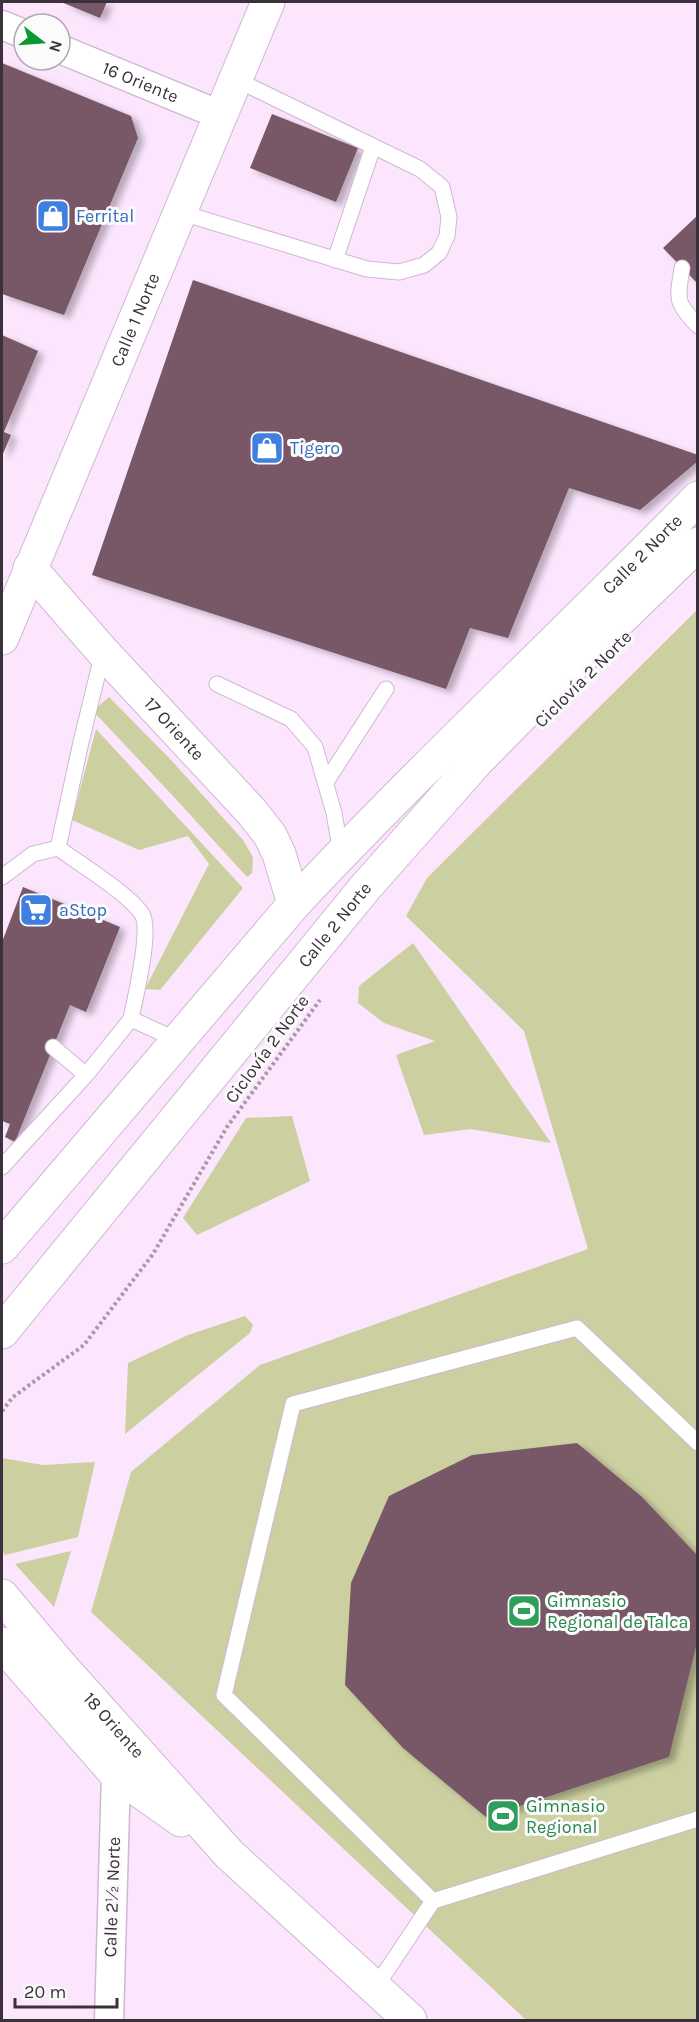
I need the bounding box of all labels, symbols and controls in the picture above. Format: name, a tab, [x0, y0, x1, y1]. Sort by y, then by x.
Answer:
north arrow	[12, 12, 72, 72]
text: N	[45, 38, 67, 55]
street label: 16 Oriente	[99, 57, 182, 108]
shop icon: Ferrital	[35, 198, 71, 234]
place label: Ferrital	[76, 205, 134, 227]
street label: Calle 1 Norte	[106, 270, 164, 370]
shop icon: Tigero	[249, 430, 285, 466]
place label: Tigero	[290, 437, 340, 459]
street label: Calle 2 Norte	[598, 510, 687, 599]
street label: Ciclovía 2 Norte	[530, 626, 636, 732]
street label: 17 Oriente	[140, 692, 209, 765]
street label: Calle 2 Norte	[293, 877, 376, 972]
supermarket icon: aStop	[18, 892, 54, 928]
place label: aStop	[59, 899, 107, 921]
street label: Ciclovía 2 Norte	[220, 991, 314, 1107]
place label: Gimnasio Regional de Talca	[547, 1590, 689, 1633]
sports icon: Gimnasio Regional de Talca	[506, 1593, 542, 1629]
street label: 18 Oriente	[79, 1688, 149, 1763]
place label: Gimnasio Regional	[526, 1795, 605, 1838]
sports icon: Gimnasio Regional	[485, 1798, 521, 1834]
street label: Calle 2½ Norte	[99, 1836, 125, 1958]
scale bar	[15, 1971, 117, 2009]
text: 20 m	[24, 1981, 66, 2003]

